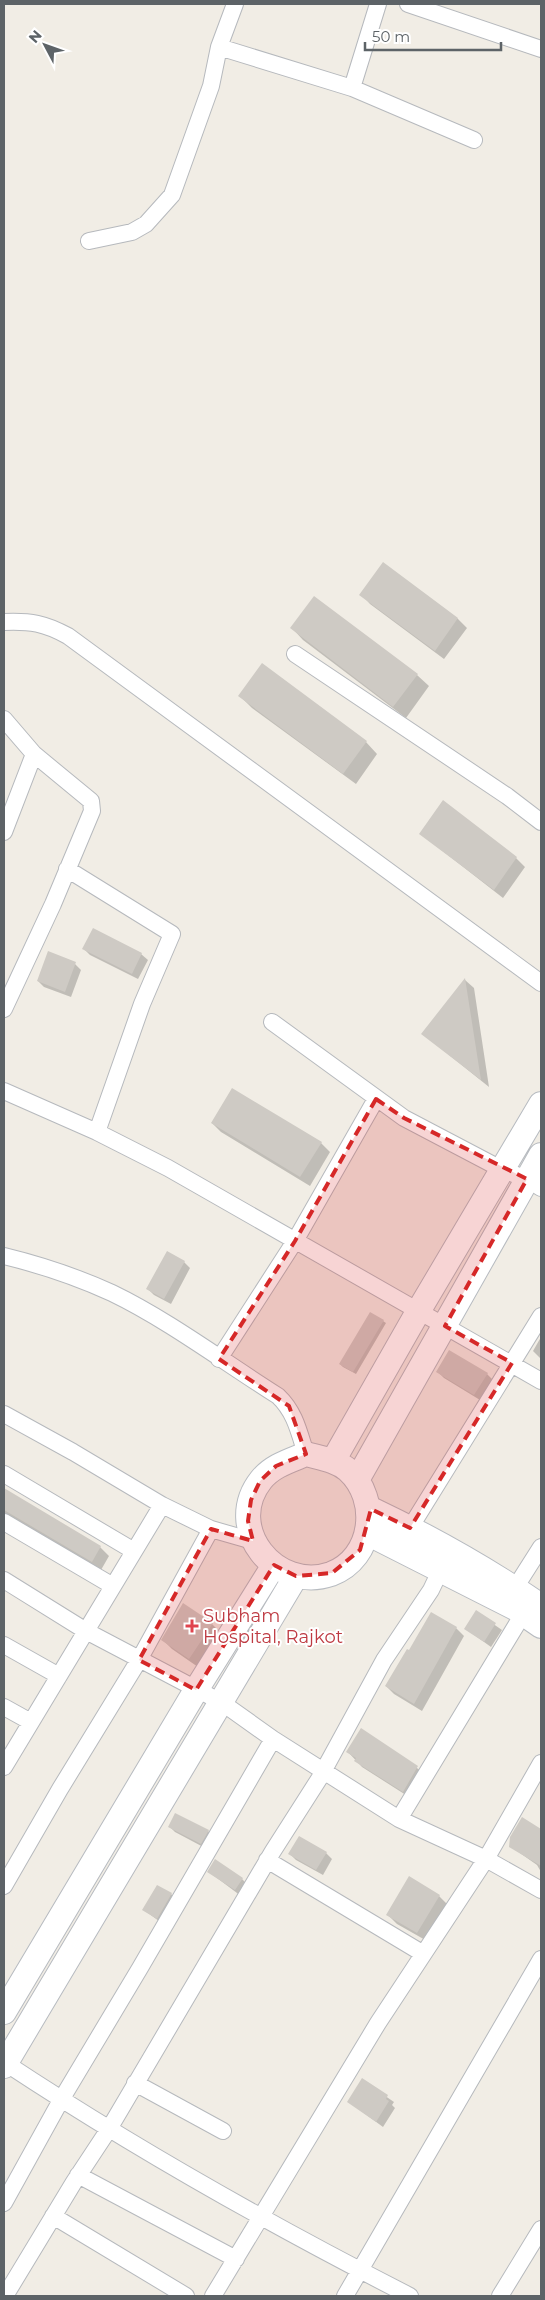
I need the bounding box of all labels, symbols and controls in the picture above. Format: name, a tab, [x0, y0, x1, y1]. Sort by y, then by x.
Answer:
north arrow	[20, 20, 70, 70]
scale bar	[365, 20, 501, 52]
text: N	[25, 26, 46, 47]
text: 50 m	[372, 27, 410, 46]
place label: Subham Hospital, Rajkot	[203, 1605, 343, 1648]
marker: Subham Hospital, Rajkot	[185, 1619, 199, 1633]

